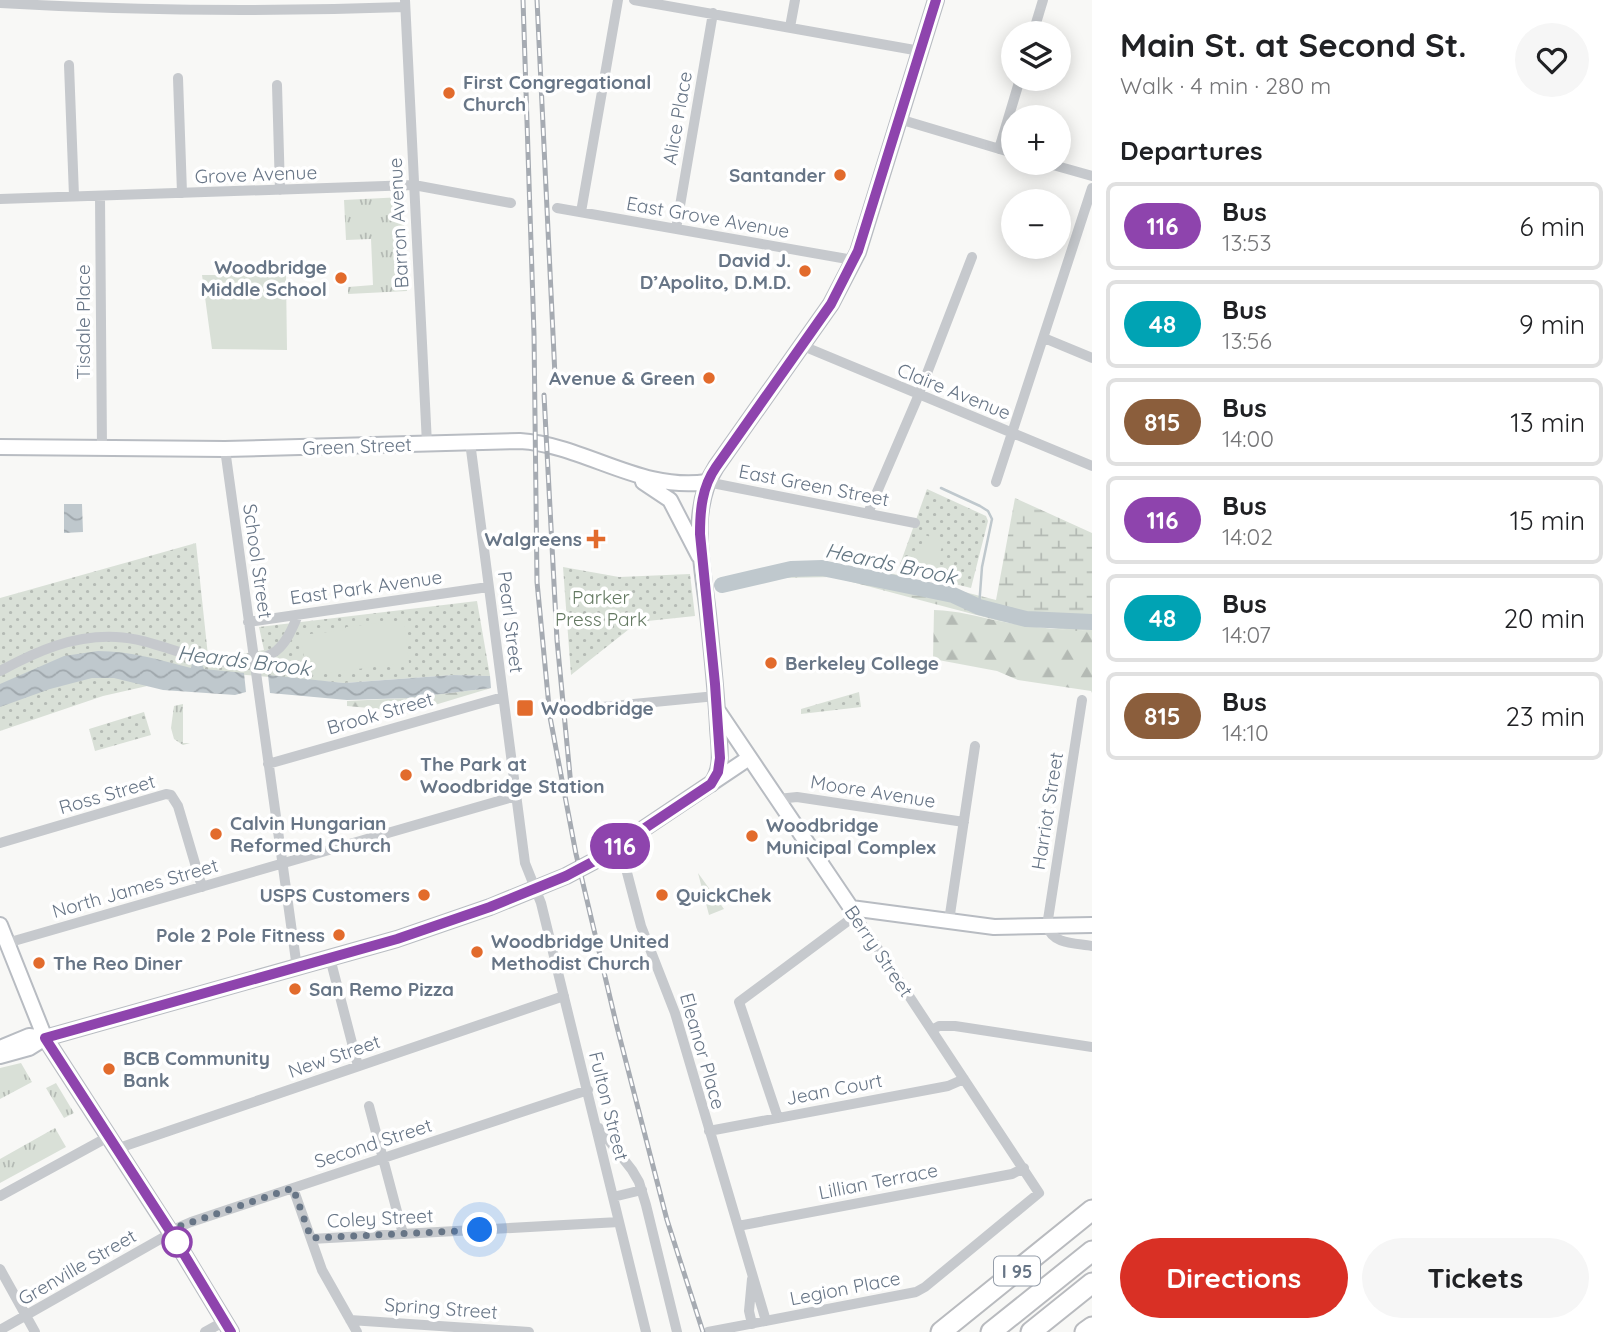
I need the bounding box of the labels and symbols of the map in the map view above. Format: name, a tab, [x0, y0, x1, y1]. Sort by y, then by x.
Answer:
street label: Alice Place	[657, 69, 697, 167]
place label: First Congregational Church	[463, 70, 651, 116]
marker: First Congregational Church	[441, 85, 457, 101]
street label: Barron Avenue	[383, 157, 413, 289]
street label: Grove Avenue	[194, 160, 318, 188]
place label: Santander	[729, 163, 826, 187]
marker: Santander	[832, 167, 848, 183]
street label: East Grove Avenue	[625, 191, 791, 243]
place label: David J. D’Apolito, D.M.D.	[640, 248, 791, 294]
place label: Woodbridge Middle School	[200, 255, 327, 301]
marker: David J. D’Apolito, D.M.D.	[797, 263, 813, 279]
street label: Tisdale Place	[71, 264, 95, 380]
marker: Woodbridge Middle School	[333, 270, 349, 286]
street label: Claire Avenue	[894, 357, 1014, 425]
place label: Avenue & Green	[549, 366, 695, 390]
marker: Avenue & Green	[701, 370, 717, 386]
street label: Green Street	[302, 432, 412, 460]
street label: East Green Street	[737, 459, 891, 511]
street label: School Street	[238, 502, 278, 620]
place label: Walgreens	[485, 527, 582, 551]
marker: Walgreens	[588, 531, 604, 547]
water label: Heards Brook	[823, 536, 961, 590]
street label: East Park Avenue	[288, 564, 444, 610]
street label: Pearl Street	[493, 570, 529, 674]
park label: Parker Press Park	[555, 585, 647, 631]
water label: Heards Brook	[176, 639, 314, 681]
place label: Berkeley College	[785, 651, 939, 675]
marker: Berkeley College	[763, 655, 779, 671]
street label: Brook Street	[324, 686, 436, 740]
place label: Woodbridge	[541, 696, 654, 720]
marker: Woodbridge	[515, 698, 535, 718]
street label: Harriot Street	[1026, 750, 1068, 872]
place label: The Park at Woodbridge Station	[420, 752, 605, 798]
marker: The Park at Woodbridge Station	[398, 767, 414, 783]
street label: Ross Street	[56, 769, 158, 819]
street label: Moore Avenue	[809, 769, 937, 813]
place label: Calvin Hungarian Reformed Church	[230, 811, 391, 857]
place label: Woodbridge Municipal Complex	[766, 813, 936, 859]
line badge: 116	[580, 823, 660, 869]
marker: Calvin Hungarian Reformed Church	[208, 826, 224, 842]
marker: Woodbridge Municipal Complex	[744, 828, 760, 844]
street label: North James Street	[49, 853, 221, 923]
place label: USPS Customers	[259, 883, 410, 907]
place label: QuickChek	[676, 883, 772, 907]
marker: USPS Customers	[416, 887, 432, 903]
marker: QuickChek	[654, 887, 670, 903]
street label: Berry Street	[840, 901, 918, 1001]
place label: Pole 2 Pole Fitness	[156, 923, 325, 947]
marker: Pole 2 Pole Fitness	[331, 927, 347, 943]
place label: Woodbridge United Methodist Church	[491, 929, 669, 975]
marker: Woodbridge United Methodist Church	[469, 944, 485, 960]
place label: The Reo Diner	[53, 951, 183, 975]
marker: The Reo Diner	[31, 955, 47, 971]
place label: San Remo Pizza	[309, 977, 454, 1001]
marker: San Remo Pizza	[287, 981, 303, 997]
street label: Eleanor Place	[675, 990, 731, 1112]
street label: New Street	[285, 1029, 383, 1083]
place label: BCB Community Bank	[123, 1046, 270, 1092]
street label: Fulton Street	[584, 1049, 634, 1163]
marker: BCB Community Bank	[101, 1061, 117, 1077]
street label: Jean Court	[784, 1068, 884, 1110]
street label: Second Street	[311, 1113, 435, 1173]
street label: Lillian Terrace	[816, 1158, 940, 1204]
street label: Coley Street	[326, 1203, 434, 1233]
your location	[462, 1212, 497, 1247]
street label: Grenville Street	[14, 1224, 140, 1310]
unlabelled marker	[162, 1227, 192, 1257]
road number: I 95	[994, 1256, 1040, 1286]
street label: Legion Place	[788, 1266, 902, 1310]
street label: Spring Street	[384, 1292, 498, 1324]

